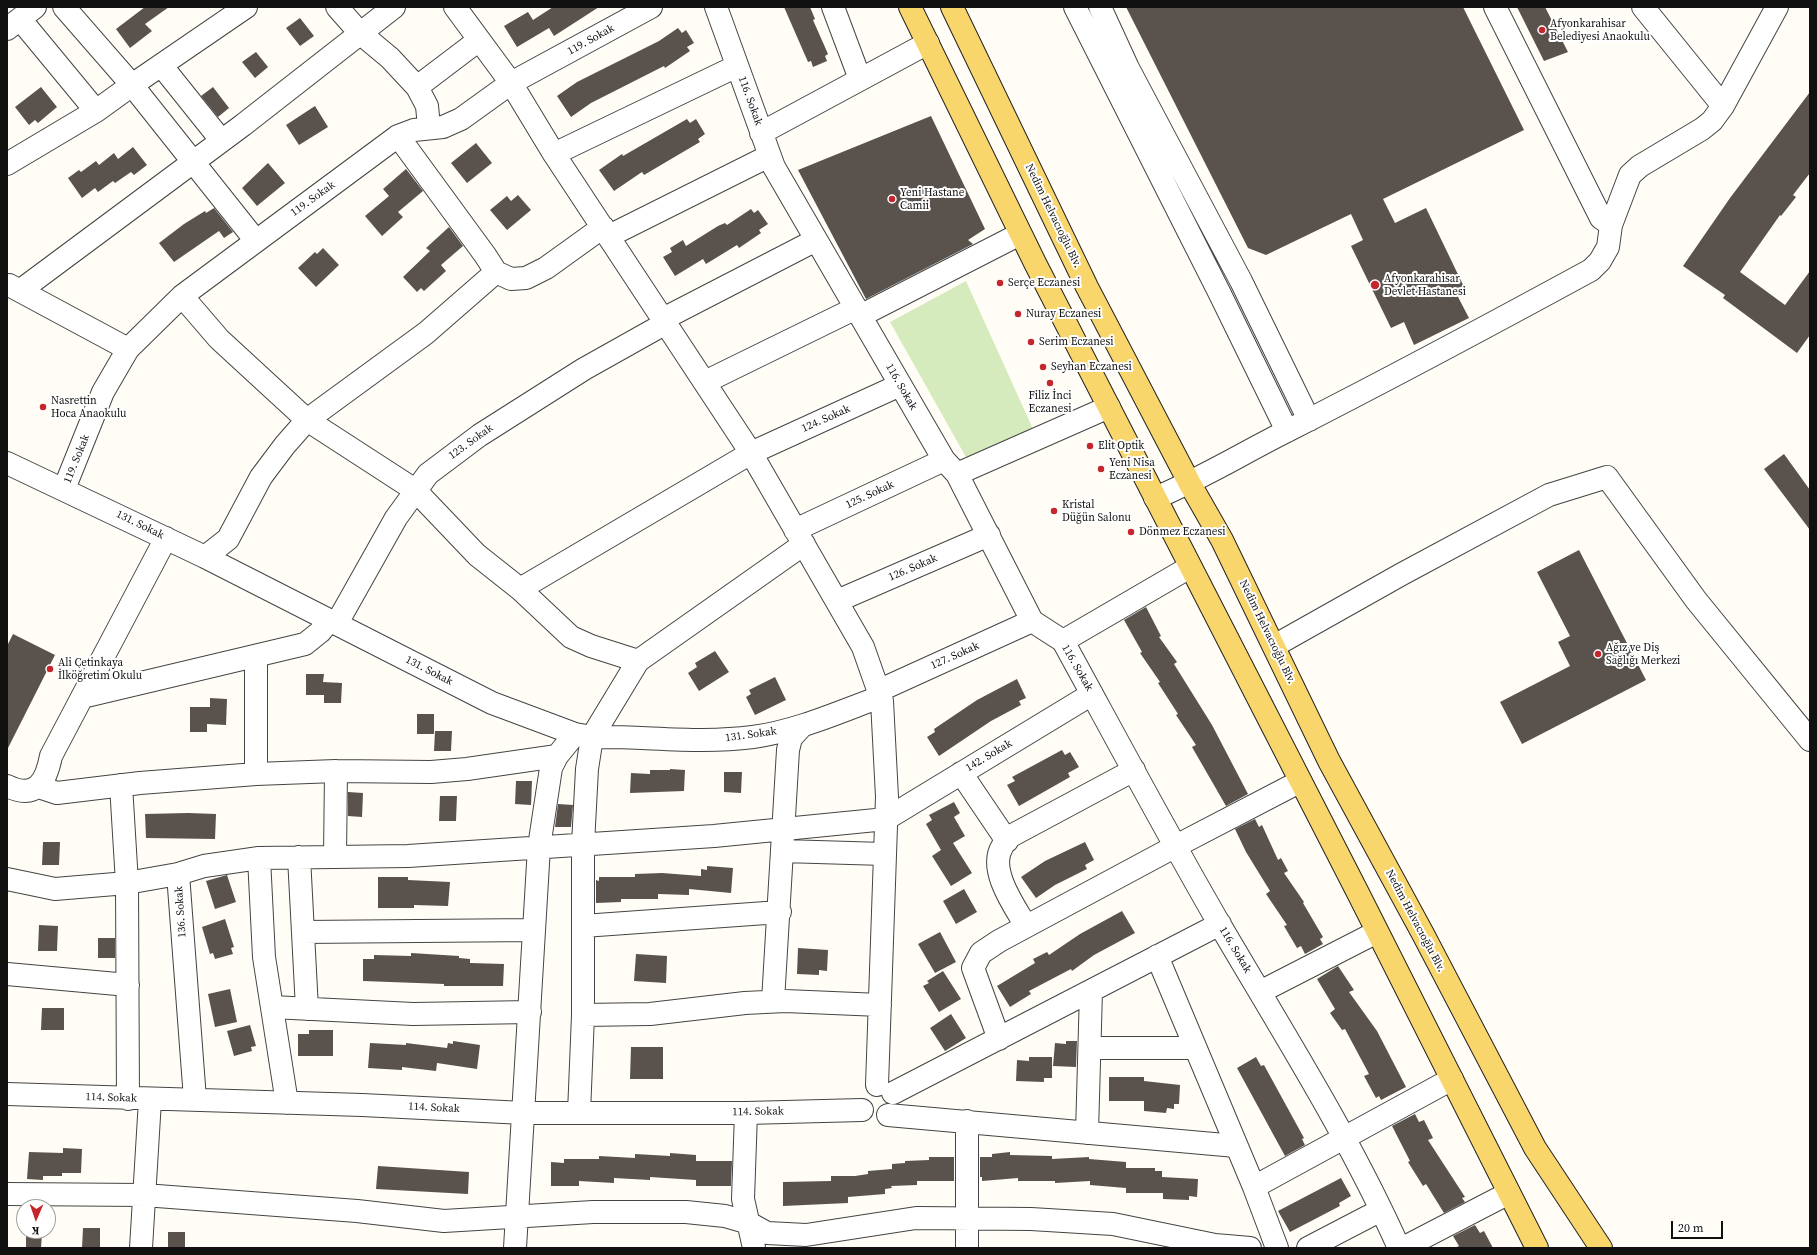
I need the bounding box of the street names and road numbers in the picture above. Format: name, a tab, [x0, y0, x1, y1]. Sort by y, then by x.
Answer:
street label: 119. Sokak	[565, 22, 617, 58]
street label: 116. Sokak	[735, 75, 765, 127]
street label: Nedim Helvacıoğlu Blv.	[1022, 162, 1084, 270]
street label: 119. Sokak	[288, 179, 338, 219]
street label: 116. Sokak	[882, 361, 920, 413]
street label: 124. Sokak	[800, 402, 852, 436]
street label: 123. Sokak	[446, 422, 496, 462]
street label: 119. Sokak	[61, 433, 93, 485]
street label: 125. Sokak	[844, 478, 896, 512]
street label: 131. Sokak	[114, 508, 166, 542]
street label: 126. Sokak	[887, 552, 939, 584]
street label: Nedim Helvacıoğlu Blv.	[1236, 578, 1298, 686]
street label: 127. Sokak	[929, 639, 981, 673]
street label: 116. Sokak	[1058, 642, 1096, 694]
street label: 131. Sokak	[403, 653, 455, 689]
street label: 131. Sokak	[725, 725, 777, 745]
street label: 142. Sokak	[964, 737, 1014, 775]
street label: Nedim Helvacıoğlu Blv.	[1382, 868, 1448, 974]
street label: 136. Sokak	[173, 886, 189, 938]
street label: 116. Sokak	[1216, 925, 1254, 975]
street label: 114. Sokak	[85, 1091, 137, 1105]
street label: 114. Sokak	[408, 1100, 460, 1116]
street label: 114. Sokak	[732, 1105, 784, 1119]

